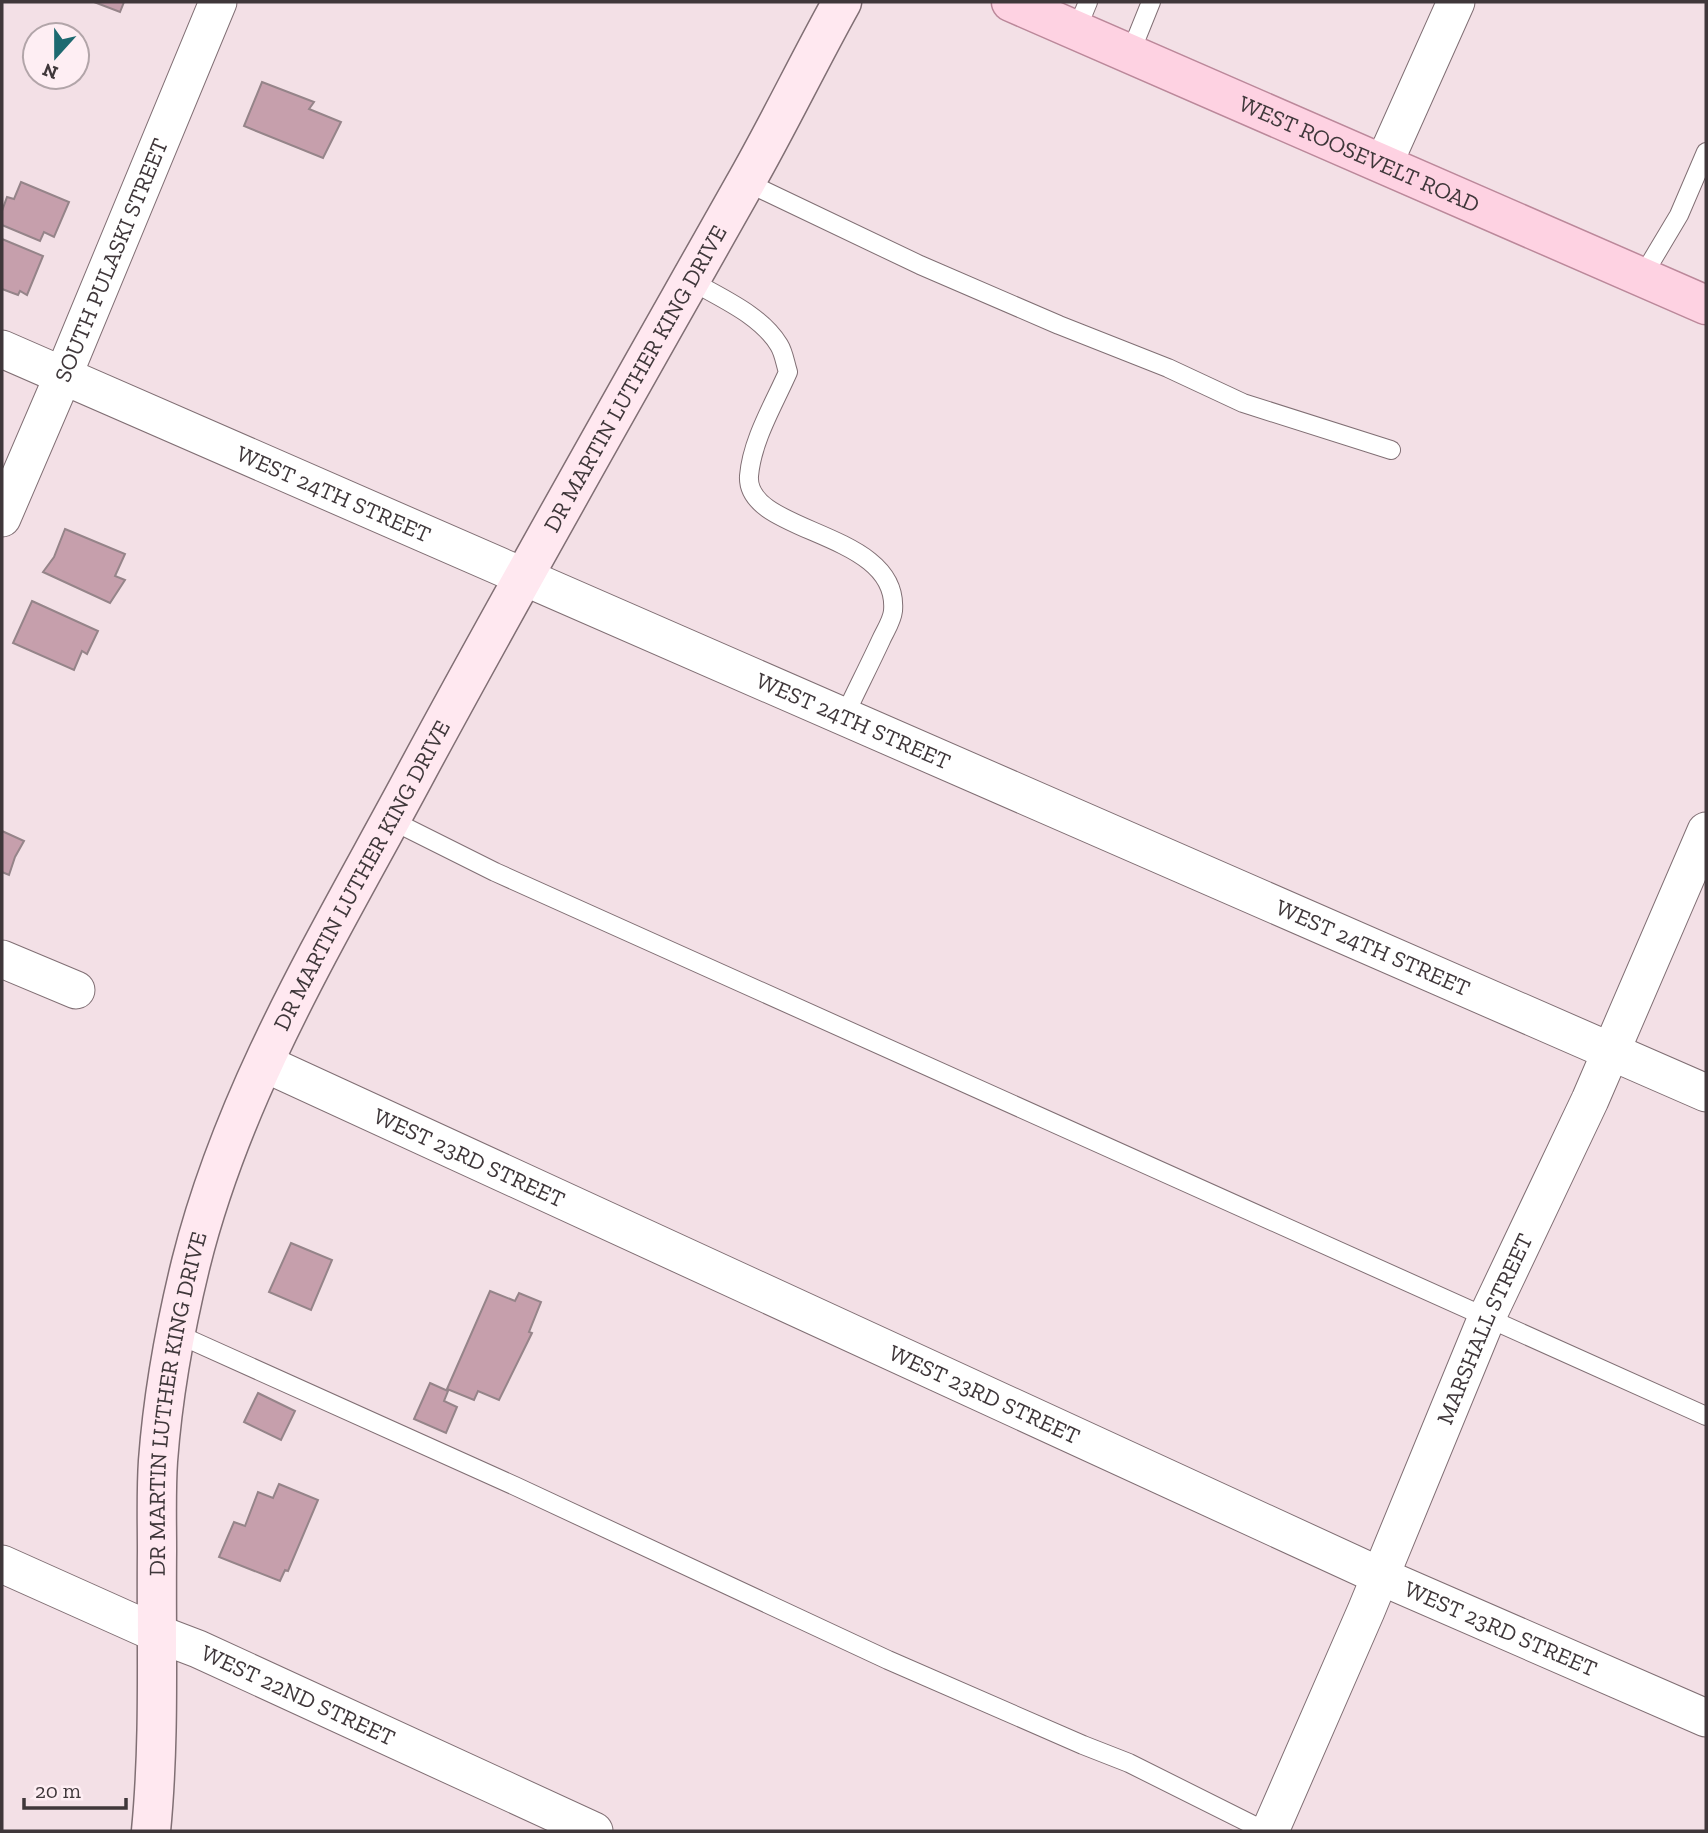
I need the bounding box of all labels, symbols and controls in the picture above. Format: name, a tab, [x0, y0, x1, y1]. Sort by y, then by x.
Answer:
north arrow	[21, 21, 91, 91]
text: N	[39, 58, 61, 85]
street label: WEST ROOSEVELT ROAD	[1235, 89, 1484, 219]
street label: SOUTH PULASKI STREET	[48, 134, 174, 386]
street label: DR MARTIN LUTHER KING DRIVE	[537, 220, 733, 537]
street label: WEST 24TH STREET	[232, 439, 435, 549]
street label: WEST 24TH STREET	[752, 666, 955, 775]
street label: DR MARTIN LUTHER KING DRIVE	[267, 715, 456, 1035]
street label: WEST 24TH STREET	[1272, 893, 1474, 1002]
street label: WEST 23RD STREET	[369, 1101, 569, 1213]
street label: DR MARTIN LUTHER KING DRIVE	[143, 1229, 213, 1576]
street label: MARSHALL STREET	[1430, 1229, 1539, 1429]
street label: WEST 23RD STREET	[885, 1338, 1085, 1450]
street label: WEST 23RD STREET	[1400, 1574, 1601, 1683]
street label: WEST 22ND STREET	[197, 1638, 400, 1752]
scale bar	[24, 1766, 126, 1810]
text: 20 m	[35, 1778, 81, 1803]

